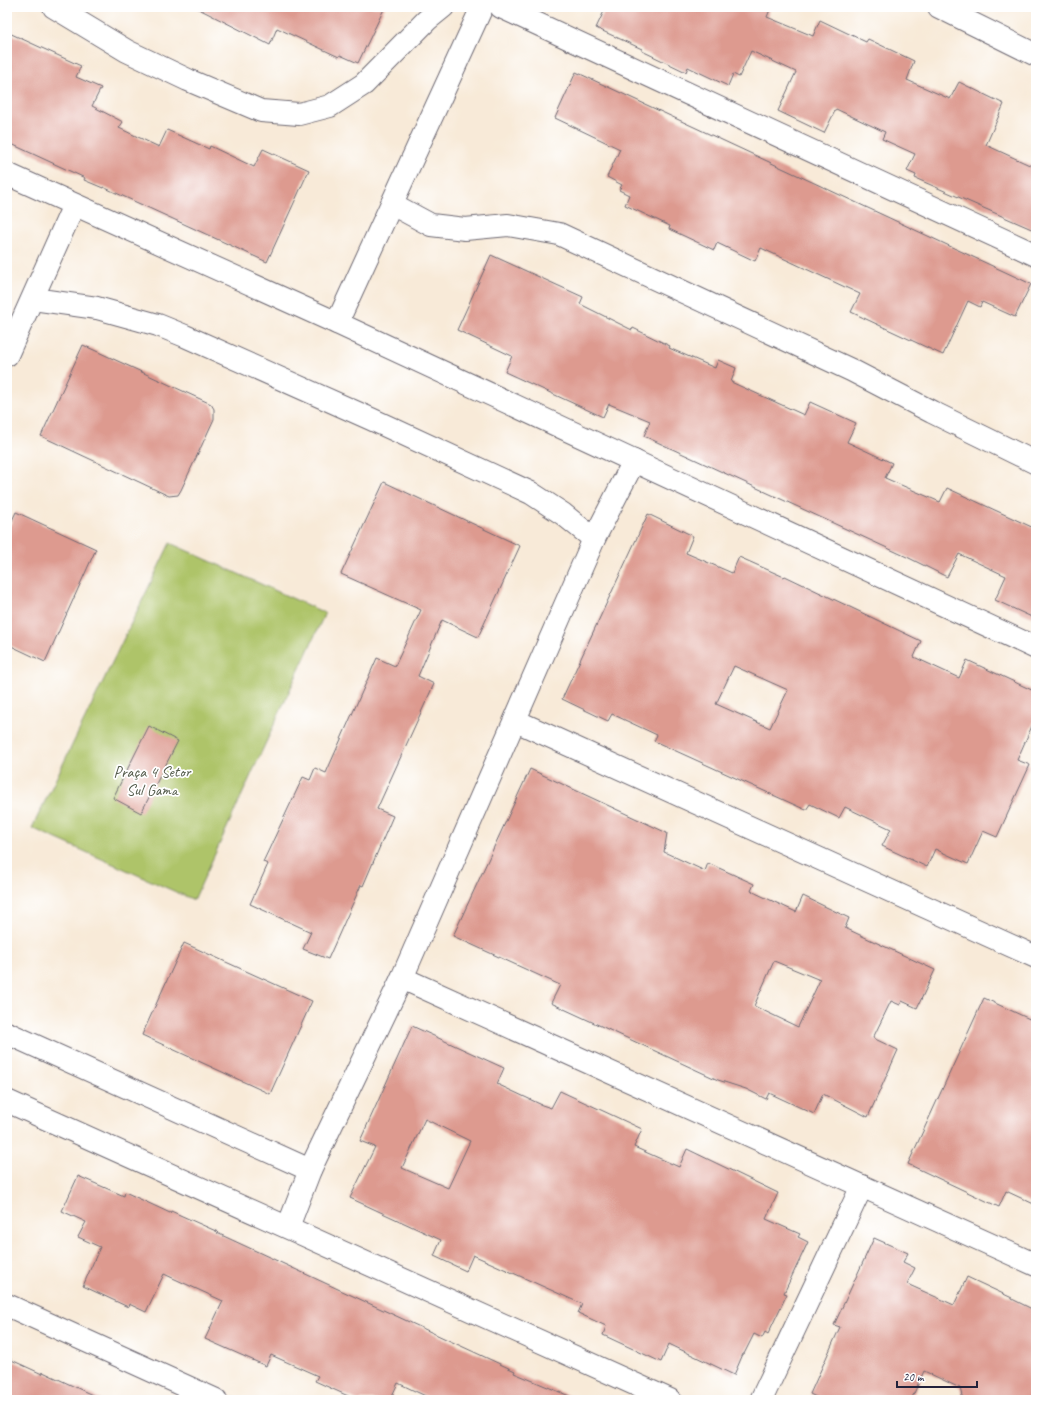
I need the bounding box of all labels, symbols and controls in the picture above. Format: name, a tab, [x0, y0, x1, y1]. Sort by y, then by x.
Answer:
park label: Praça 4 Setor Sul Gama	[113, 762, 192, 800]
scale bar	[897, 1363, 977, 1389]
text: 20 m	[903, 1369, 925, 1385]

